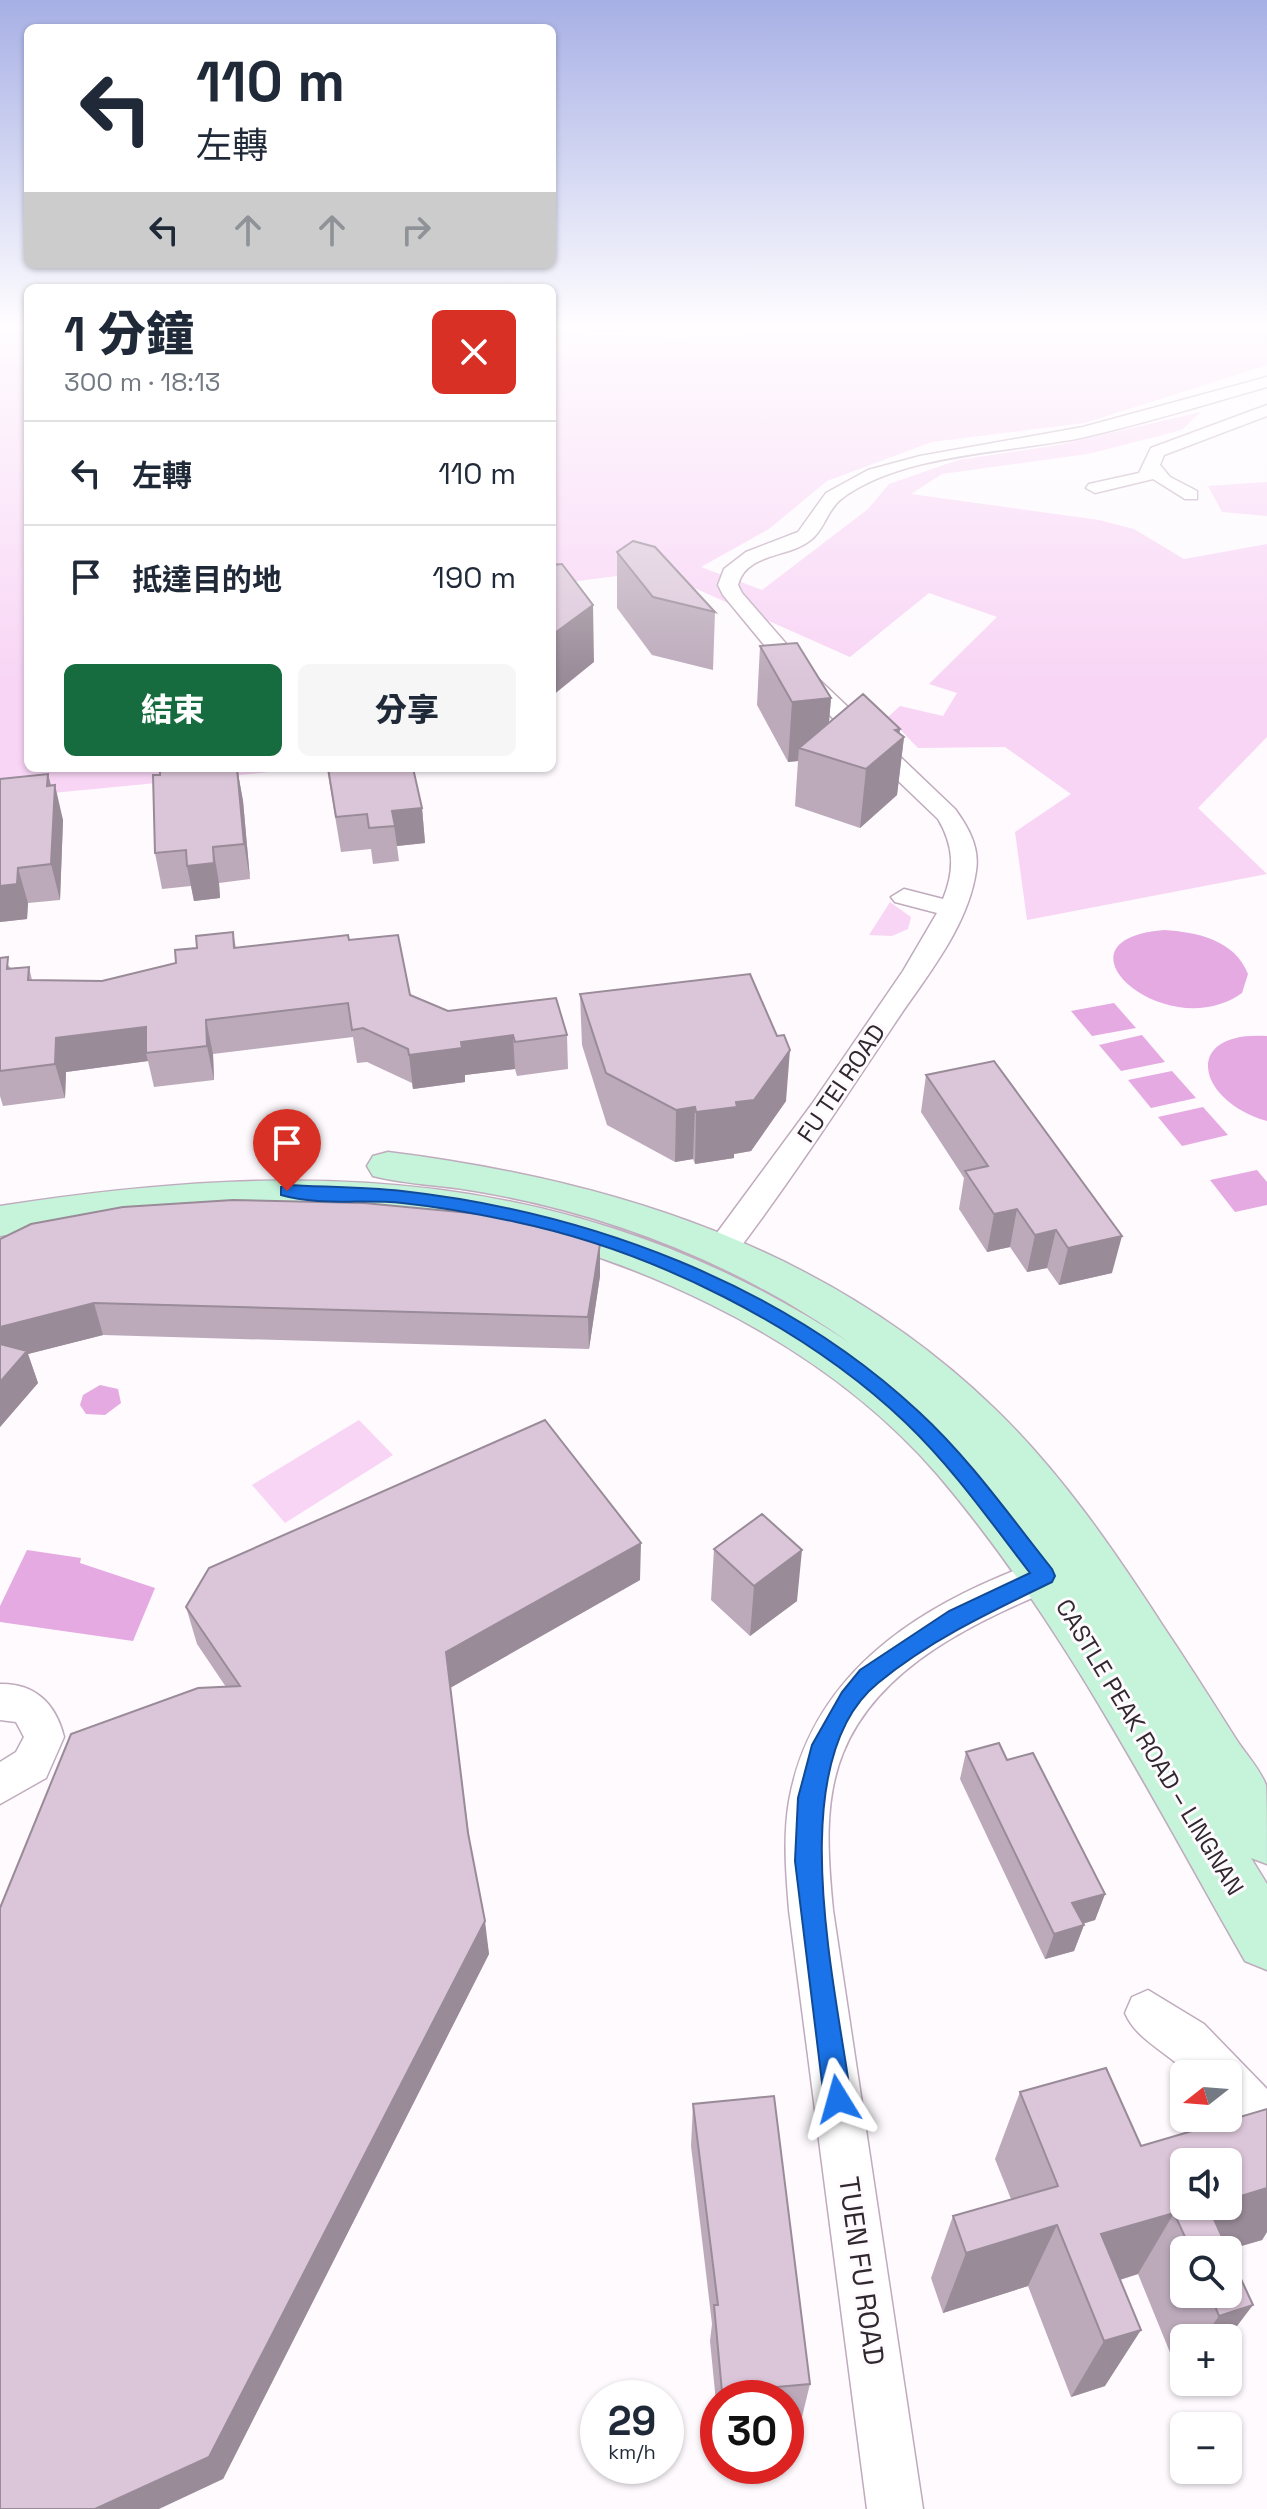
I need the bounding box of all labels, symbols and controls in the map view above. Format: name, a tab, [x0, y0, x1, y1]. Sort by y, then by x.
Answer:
text: 110 m	[196, 46, 345, 117]
icon: left	[64, 56, 168, 160]
text: 左轉	[196, 123, 268, 169]
icon: left	[142, 208, 186, 252]
icon: ahead	[226, 208, 270, 252]
icon: ahead	[310, 208, 354, 252]
icon: right	[394, 208, 438, 252]
text: 1 分鐘	[64, 304, 194, 365]
button: close	[432, 310, 516, 394]
text: 300 m · 18:13	[64, 365, 221, 399]
icon: left	[64, 451, 108, 495]
text: 110 m	[438, 454, 516, 493]
text: 左轉	[132, 456, 192, 495]
icon: arrive	[64, 555, 108, 599]
text: 190 m	[432, 558, 516, 597]
text: 抵達目的地	[132, 560, 282, 599]
button: 結束	[64, 664, 282, 756]
button: 分享	[298, 664, 516, 756]
street label: FU TEI ROAD	[790, 1018, 892, 1148]
pin	[253, 1109, 321, 1191]
icon: arrive	[265, 1121, 309, 1165]
street label: CASTLE PEAK ROAD – LINGNAN	[1049, 1593, 1251, 1901]
position arrow	[796, 2057, 880, 2141]
north arrow	[1170, 2060, 1242, 2132]
map controls	[1170, 2060, 1242, 2484]
button: sound	[1170, 2148, 1242, 2220]
street label: TUEN FU ROAD	[831, 2174, 893, 2368]
button: search	[1170, 2236, 1242, 2308]
button: +	[1170, 2324, 1242, 2396]
speed limit sign: 30	[700, 2380, 804, 2484]
text: 29	[608, 2396, 656, 2447]
button: −	[1170, 2412, 1242, 2484]
text: km/h	[608, 2439, 656, 2465]

